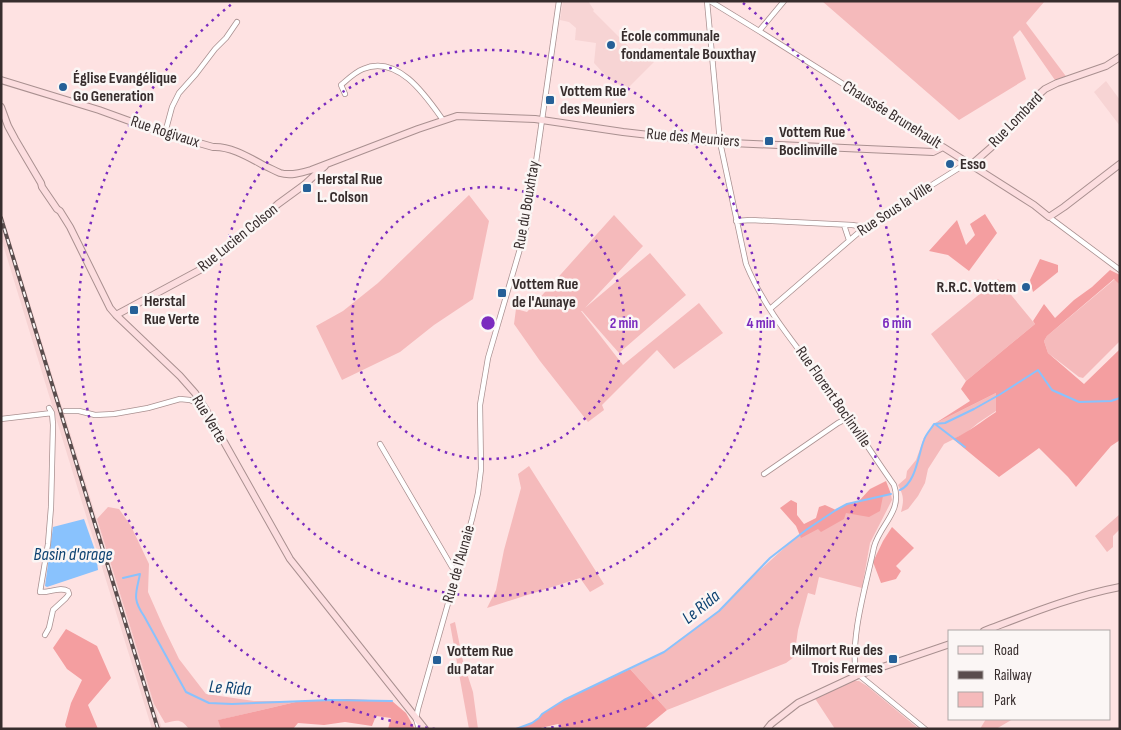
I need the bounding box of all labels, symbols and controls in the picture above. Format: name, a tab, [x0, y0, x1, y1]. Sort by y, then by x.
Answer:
place label: École communale fondamentale Bouxthay	[621, 27, 756, 64]
marker: École communale fondamentale Bouxthay	[605, 39, 617, 51]
place label: Église Evangélique Go Generation	[73, 69, 177, 106]
street label: Chaussée Brunehault	[839, 77, 945, 153]
marker: Église Evangélique Go Generation	[57, 81, 69, 93]
place label: Vottem Rue des Meuniers	[560, 82, 635, 119]
street label: Rue Lombard	[985, 88, 1047, 152]
marker: Vottem Rue des Meuniers	[544, 94, 556, 106]
street label: Rue Rogivaux	[128, 112, 202, 152]
place label: Vottem Rue Boclinville	[779, 123, 845, 160]
street label: Rue des Meuniers	[646, 124, 741, 152]
marker: Vottem Rue Boclinville	[763, 135, 775, 147]
place label: Esso	[960, 155, 986, 174]
marker: Esso	[944, 158, 956, 170]
street label: Rue du Bouxhtay	[510, 159, 544, 251]
place label: Herstal Rue L. Colson	[317, 170, 383, 207]
street label: Rue Sous la Ville	[854, 178, 936, 240]
marker: Herstal Rue L. Colson	[301, 182, 313, 194]
street label: Rue Lucien Colson	[194, 200, 282, 276]
place label: Vottem Rue de l'Aunaye	[512, 275, 578, 312]
place label: R.R.C. Vottem	[937, 278, 1016, 297]
marker: R.R.C. Vottem	[1020, 281, 1032, 293]
marker: Vottem Rue de l'Aunaye	[496, 287, 508, 299]
place label: Herstal Rue Verte	[144, 292, 200, 329]
marker: Herstal Rue Verte	[128, 304, 140, 316]
centre of rings	[479, 314, 497, 332]
text: 2 min	[610, 314, 638, 333]
text: 4 min	[747, 314, 775, 333]
text: 6 min	[882, 314, 912, 333]
street label: Rue Florent Boclinville	[791, 343, 875, 451]
street label: Rue Verte	[187, 392, 231, 446]
street label: Rue de l'Aunaie	[439, 523, 479, 605]
water label: Basin d'orage	[34, 544, 112, 565]
water label: Le Rida	[678, 585, 725, 628]
legend	[948, 630, 1111, 720]
place label: Milmort Rue des Trois Fermes	[792, 641, 883, 678]
text: Road	[994, 641, 1019, 660]
place label: Vottem Rue du Patar	[447, 642, 513, 679]
marker: Milmort Rue des Trois Fermes	[887, 653, 899, 665]
marker: Vottem Rue du Patar	[431, 654, 443, 666]
text: Railway	[994, 666, 1032, 685]
water label: Le Rida	[208, 676, 253, 700]
text: Park	[994, 691, 1016, 710]

